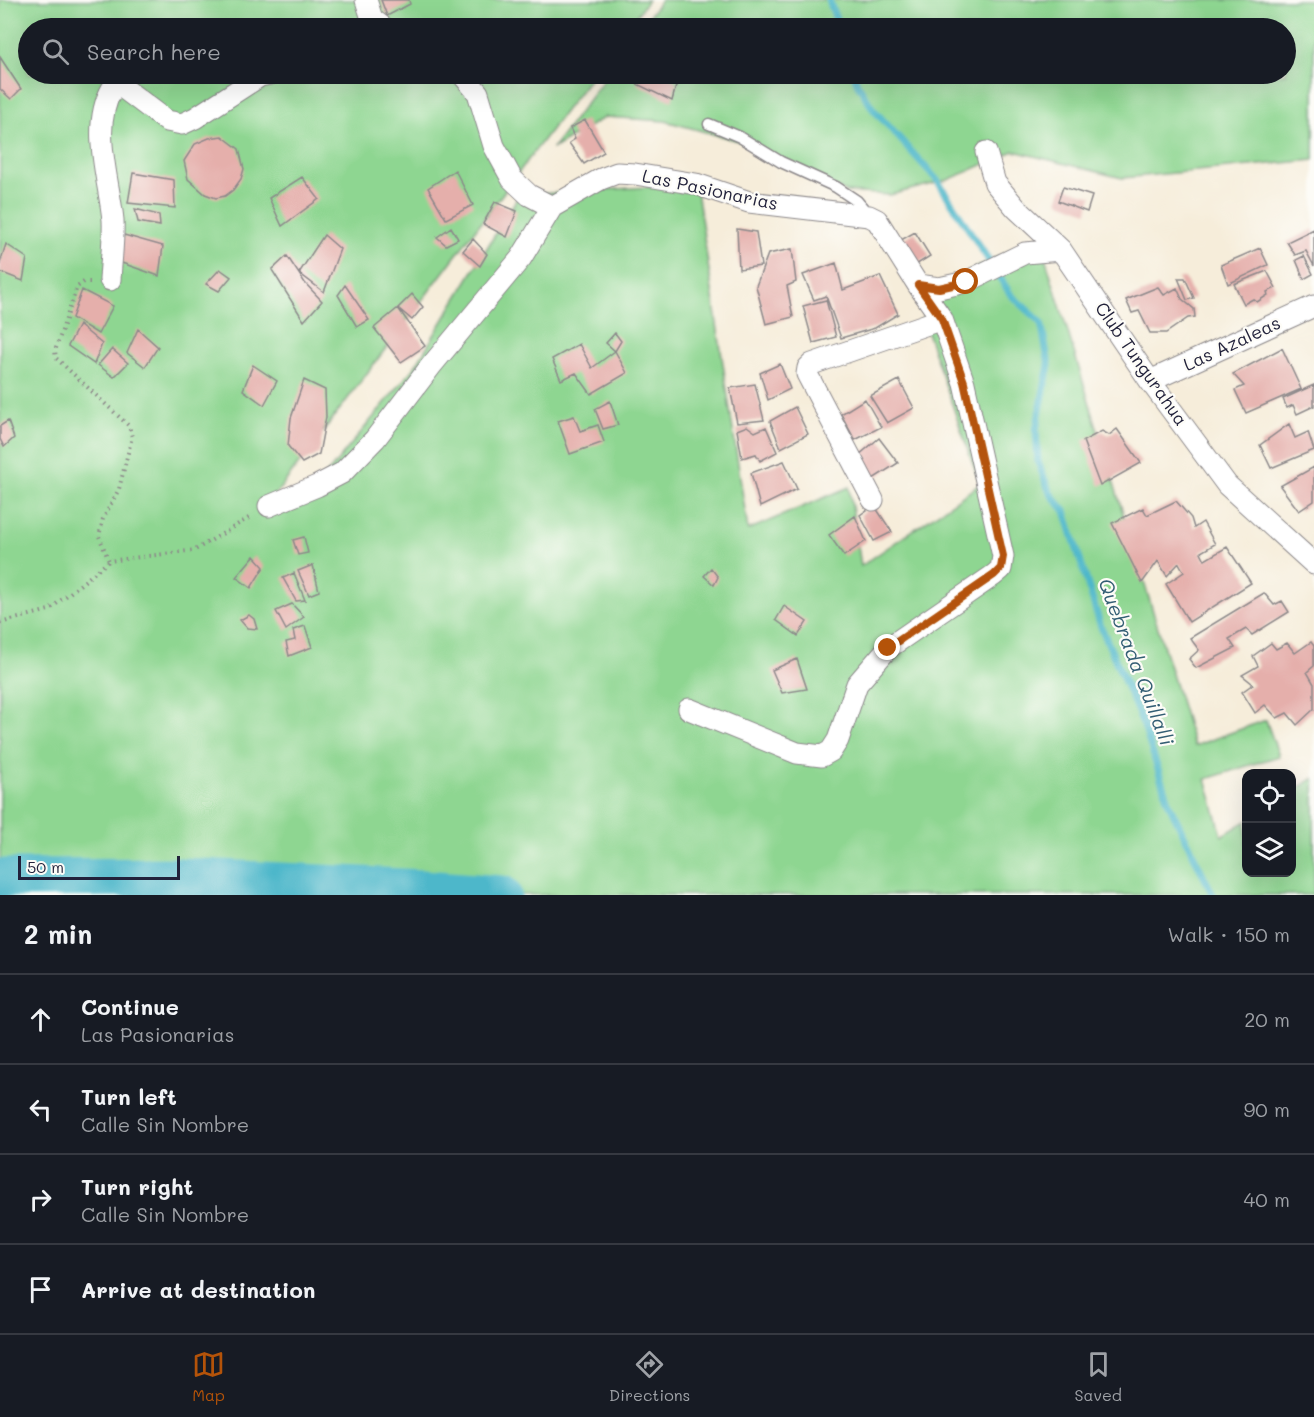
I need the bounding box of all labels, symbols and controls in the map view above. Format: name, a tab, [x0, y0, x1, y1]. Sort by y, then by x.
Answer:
search box	[18, 18, 1296, 84]
icon: search	[39, 35, 72, 68]
text: Search here	[87, 37, 221, 66]
street label: Las Pasionarias	[640, 163, 780, 215]
route start	[952, 268, 978, 294]
street label: Club Tungurahua	[1090, 297, 1194, 430]
street label: Las Azaleas	[1179, 310, 1284, 376]
water label: Quebrada Quillalli	[1093, 574, 1181, 750]
route end	[874, 634, 900, 660]
map controls	[1242, 769, 1296, 877]
button: locate	[1242, 769, 1296, 823]
button: layers	[1242, 823, 1296, 877]
scale bar	[18, 853, 180, 880]
text: 50 m	[27, 856, 64, 877]
text: 2 min	[24, 917, 92, 951]
text: Walk · 150 m	[1168, 921, 1290, 947]
text: Continue	[81, 992, 179, 1021]
icon: ahead	[24, 1003, 57, 1036]
text: 20 m	[1244, 1006, 1290, 1032]
text: Las Pasionarias	[81, 1021, 234, 1047]
text: Turn left	[81, 1082, 177, 1111]
icon: left	[24, 1093, 57, 1126]
text: 90 m	[1244, 1096, 1290, 1122]
text: Calle Sin Nombre	[81, 1111, 249, 1137]
text: Turn right	[81, 1172, 193, 1201]
icon: right	[24, 1183, 57, 1216]
text: 40 m	[1244, 1186, 1290, 1212]
text: Calle Sin Nombre	[81, 1201, 249, 1227]
icon: arrive	[24, 1273, 57, 1306]
text: Arrive at destination	[81, 1275, 316, 1304]
tab: Map	[192, 1348, 225, 1405]
tab: Directions	[609, 1348, 690, 1405]
tab: Saved	[1074, 1348, 1122, 1405]

